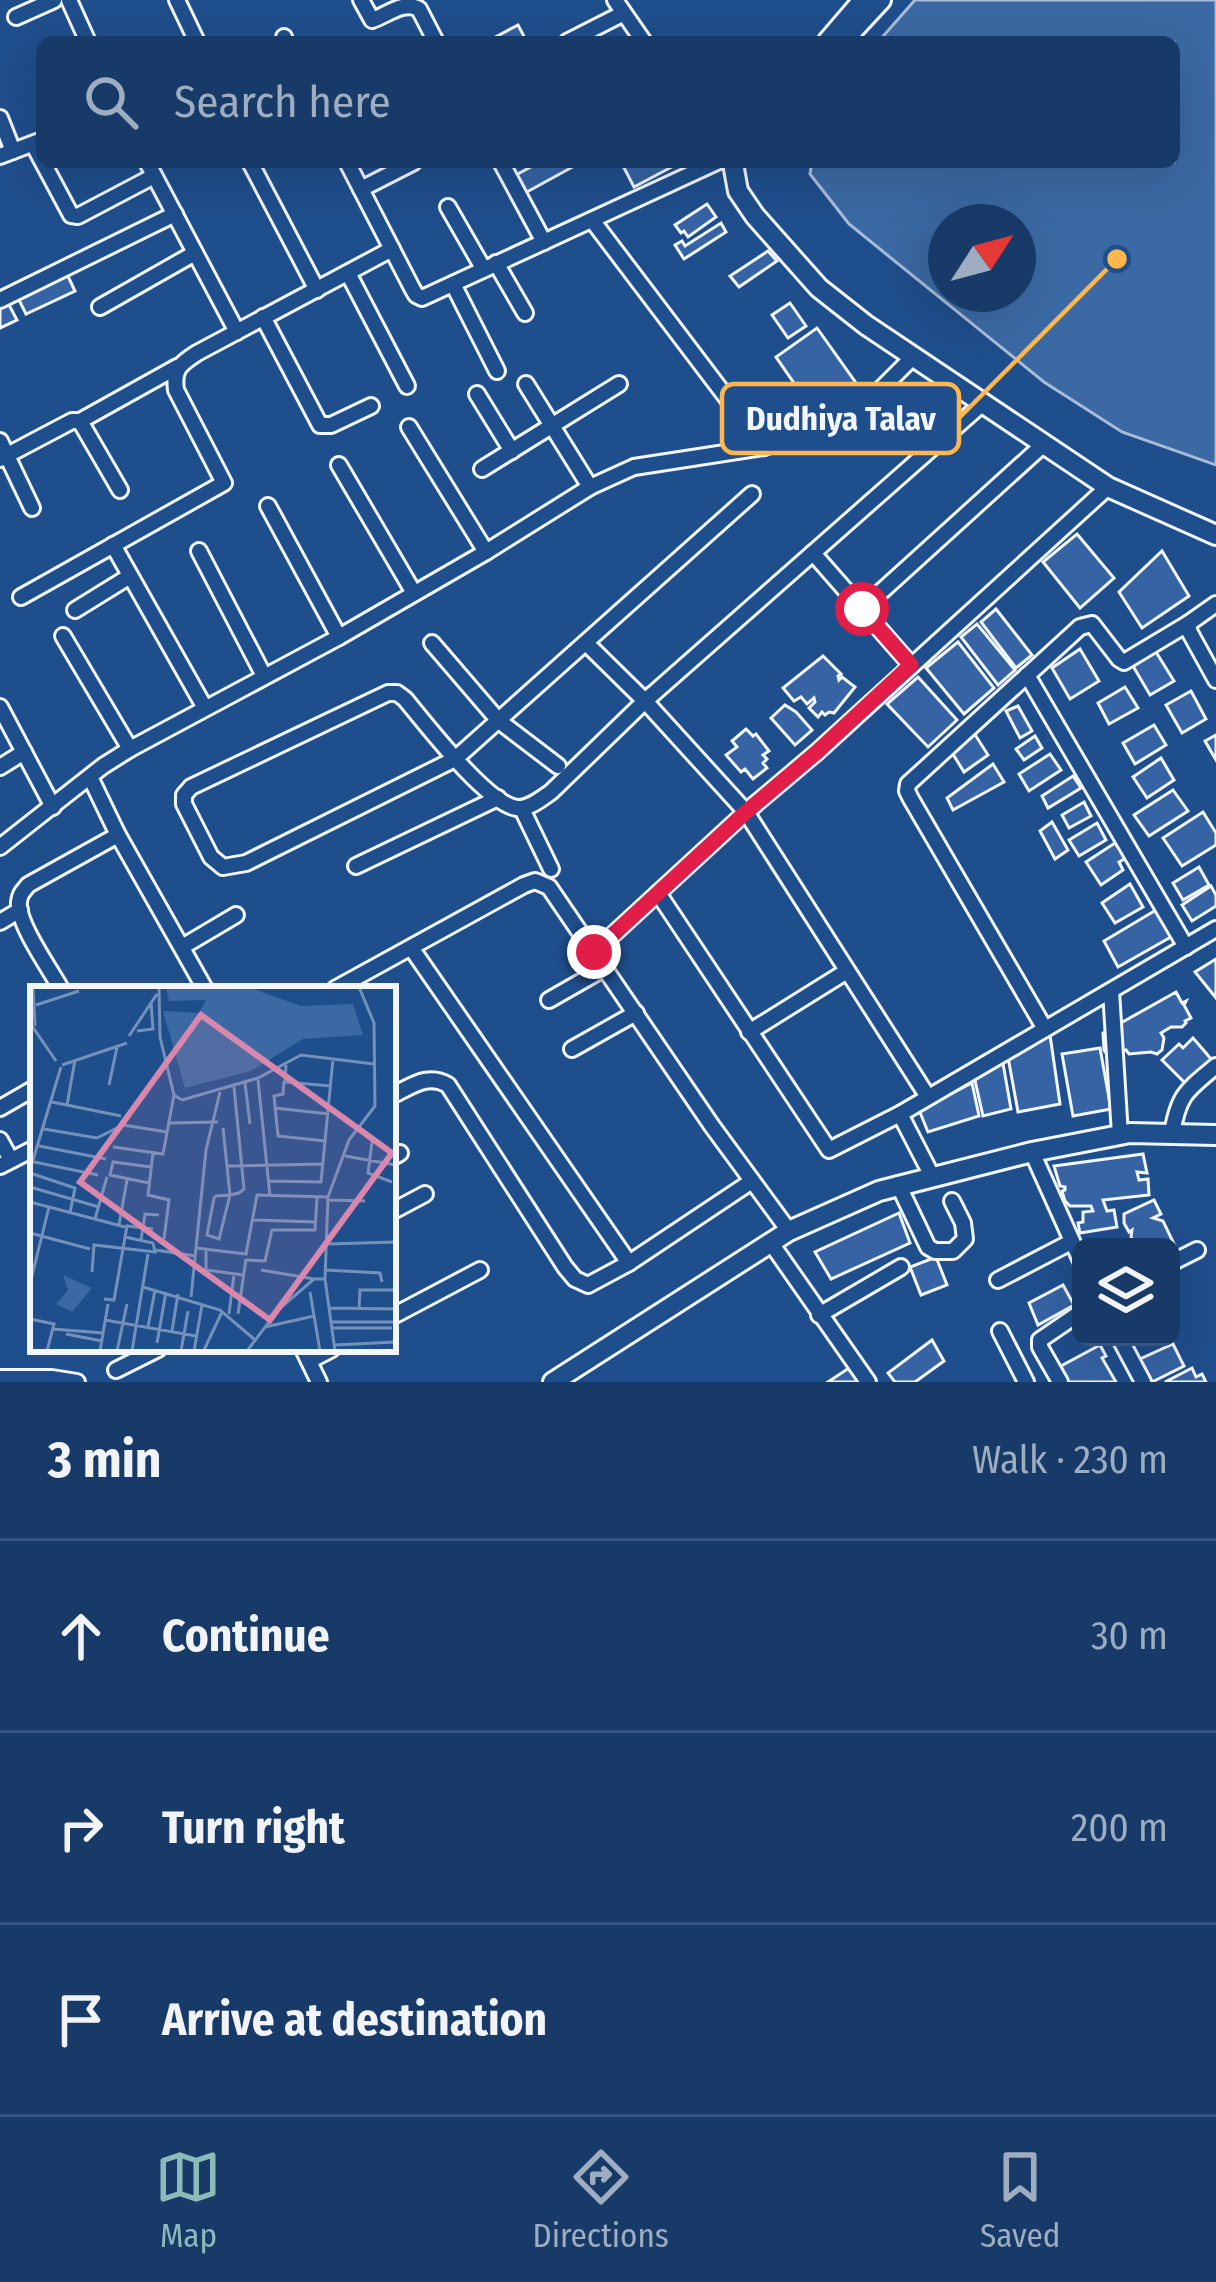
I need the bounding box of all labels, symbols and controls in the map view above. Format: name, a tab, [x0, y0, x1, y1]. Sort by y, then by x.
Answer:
search box	[36, 36, 1180, 168]
icon: search	[78, 69, 144, 135]
text: Search here	[174, 75, 391, 129]
north arrow	[928, 204, 1036, 312]
callout: Dudhiya Talav	[722, 384, 959, 453]
text: Dudhiya Talav	[746, 399, 936, 439]
route start	[835, 582, 889, 636]
route end	[567, 925, 621, 979]
inset map	[30, 986, 396, 1352]
map controls	[1072, 1238, 1180, 1346]
button: layers	[1072, 1238, 1180, 1346]
text: 3 min	[48, 1429, 162, 1491]
text: Walk · 230 m	[972, 1437, 1168, 1483]
icon: ahead	[48, 1603, 114, 1669]
text: Continue	[162, 1609, 330, 1663]
text: 30 m	[1091, 1613, 1168, 1659]
icon: right	[48, 1795, 114, 1861]
text: Turn right	[162, 1801, 345, 1855]
text: 200 m	[1071, 1805, 1168, 1851]
icon: arrive	[48, 1987, 114, 2053]
text: Arrive at destination	[162, 1993, 547, 2047]
tab: Map	[155, 2144, 221, 2256]
tab: Directions	[532, 2144, 669, 2256]
tab: Saved	[980, 2144, 1060, 2256]

